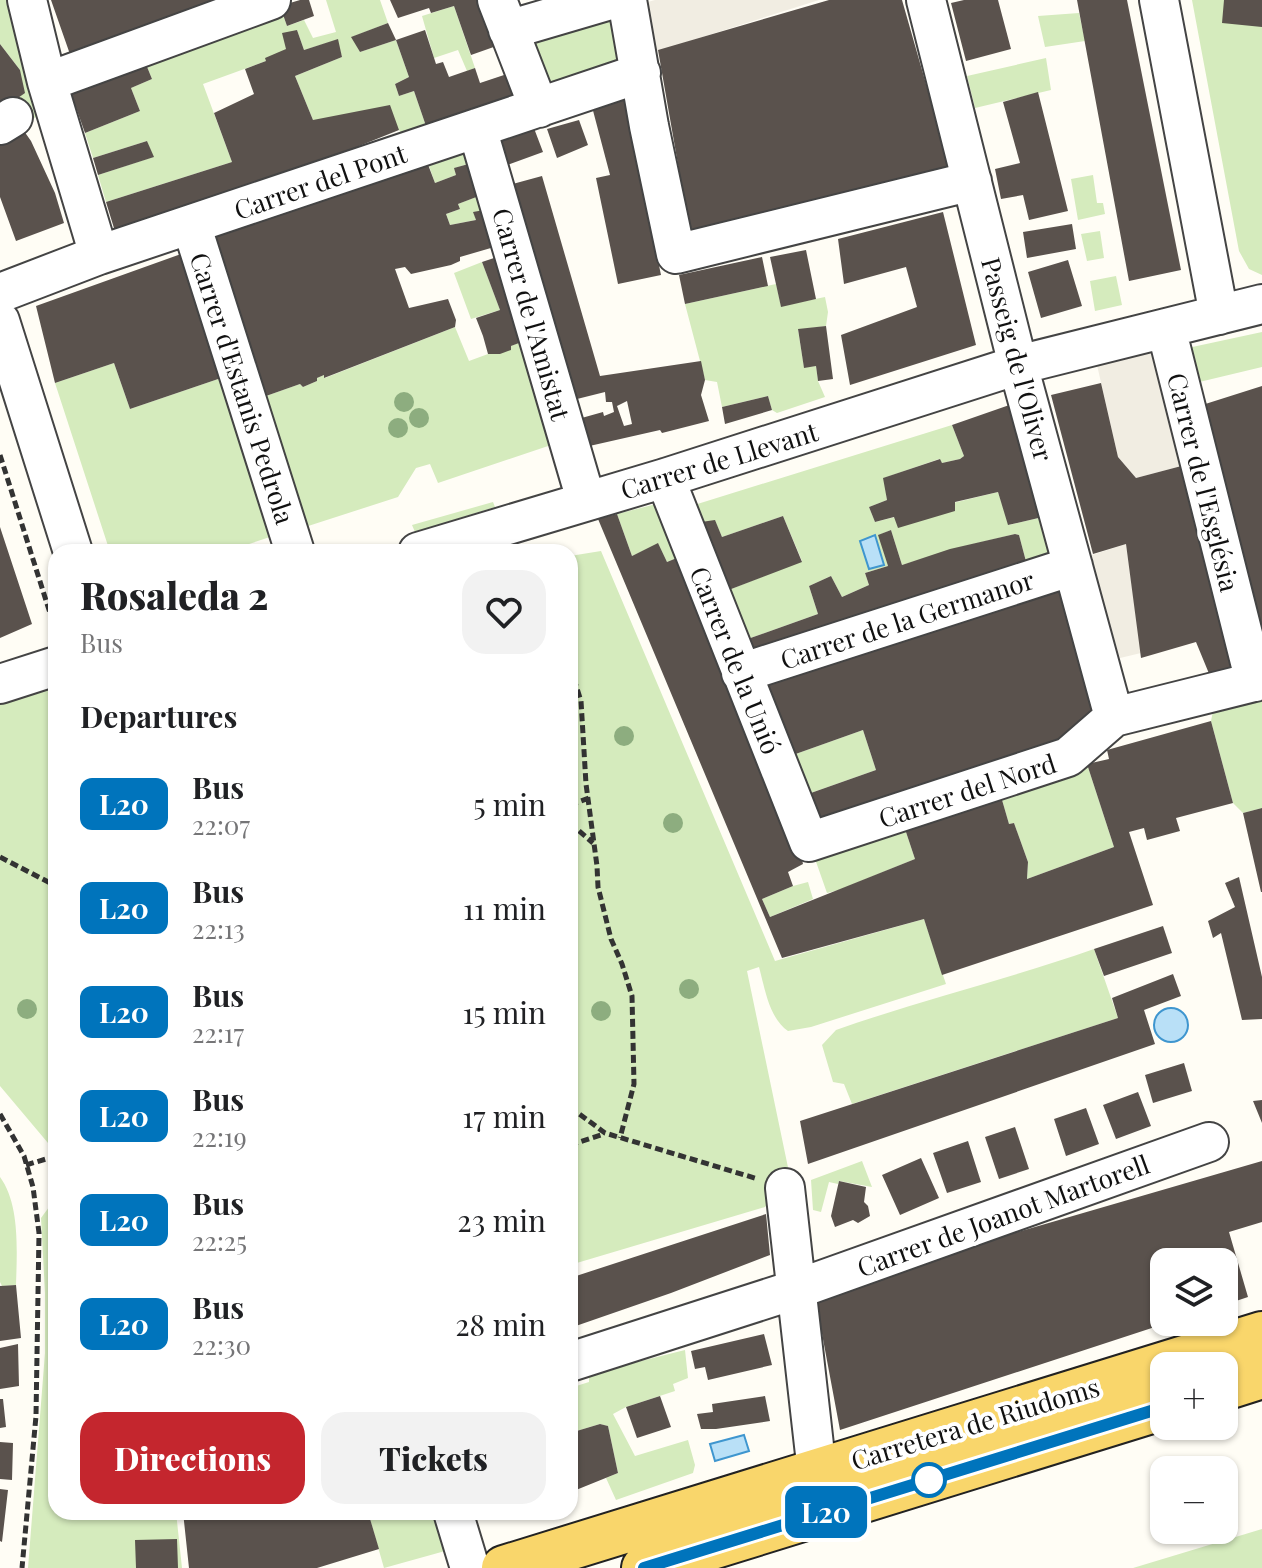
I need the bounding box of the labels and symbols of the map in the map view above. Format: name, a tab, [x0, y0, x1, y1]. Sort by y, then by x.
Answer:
street label: Carrer del Pont	[229, 135, 412, 227]
street label: Carrer de l'Amistat	[485, 204, 579, 425]
street label: Carrer d'Estanis Pedrola	[183, 248, 303, 528]
street label: Passeig de l'Oliver	[974, 253, 1062, 465]
street label: Carrer de l'Església	[1160, 369, 1248, 595]
street label: Carrer de Llevant	[616, 413, 823, 507]
street label: Carrer de la Unió	[682, 561, 790, 759]
street label: Carrer de la Germanor	[776, 561, 1039, 677]
street label: Carrer del Nord	[874, 745, 1060, 835]
street label: Carrer de Joanot Martorell	[852, 1146, 1154, 1284]
street label: Carretera de Riudoms	[847, 1369, 1103, 1477]
unlabelled marker	[912, 1463, 946, 1497]
line badge: L20	[780, 1486, 872, 1538]

